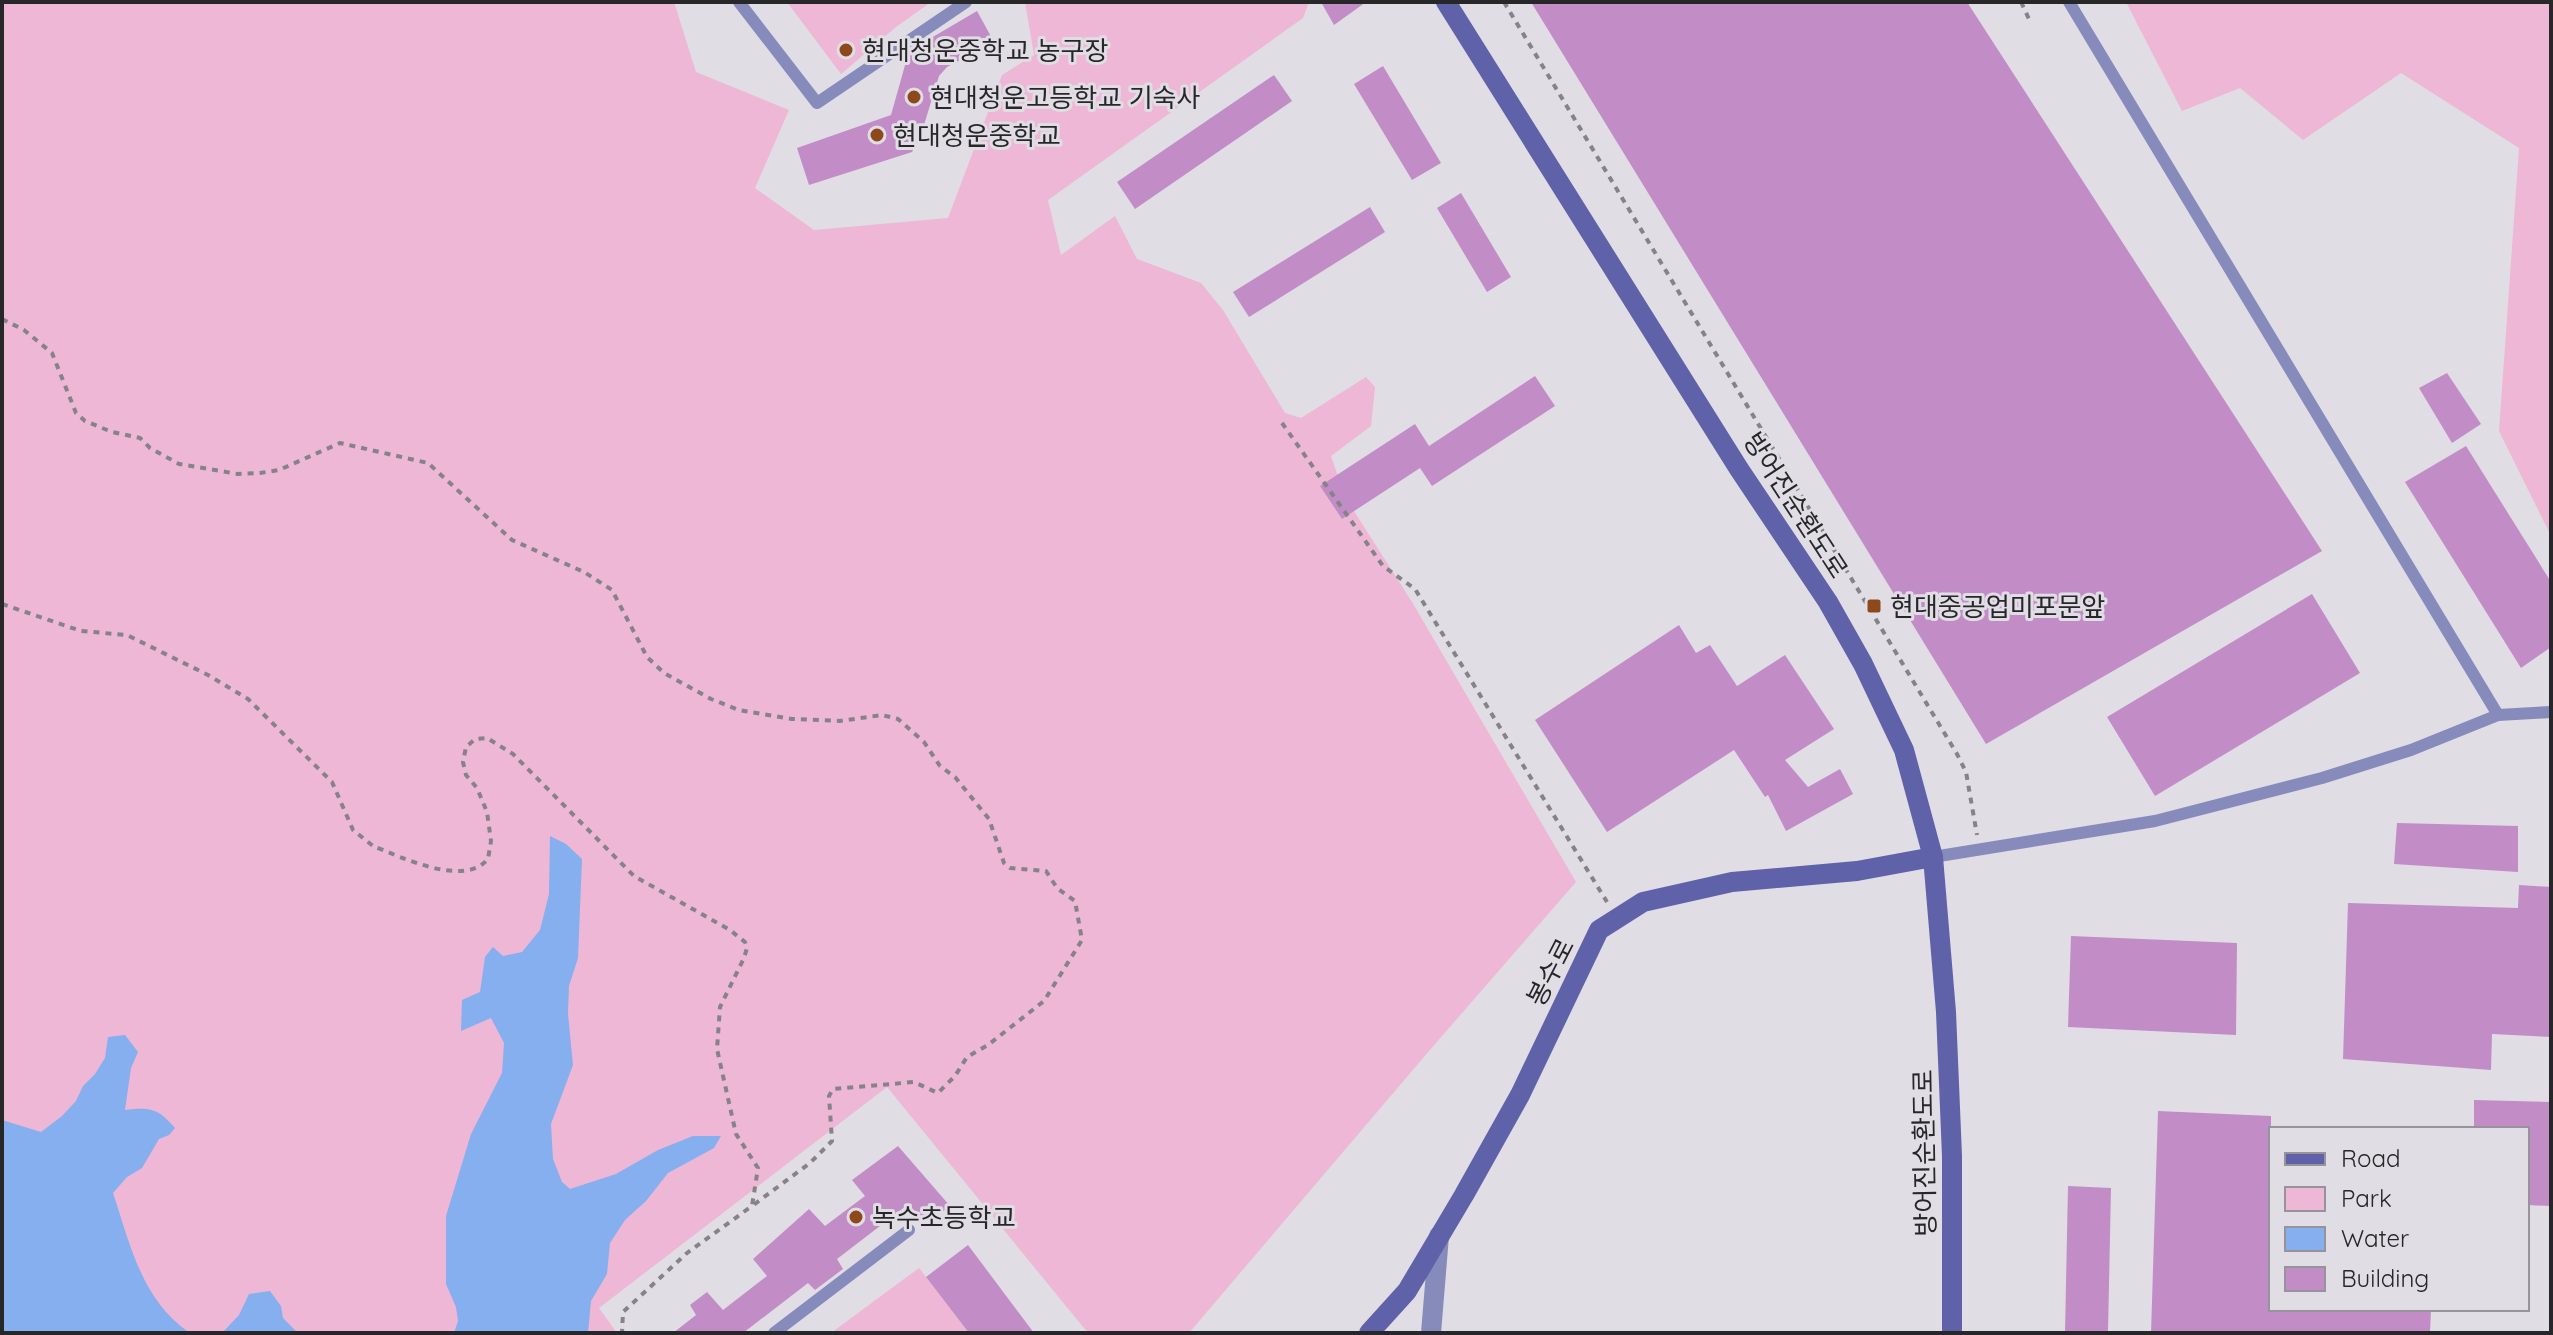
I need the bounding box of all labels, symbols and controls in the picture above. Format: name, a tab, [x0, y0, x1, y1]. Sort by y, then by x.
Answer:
place label: 현대청운중학교 농구장	[862, 34, 1108, 67]
marker: 현대청운중학교 농구장	[837, 41, 855, 59]
place label: 현대청운고등학교 기숙사	[930, 81, 1200, 114]
marker: 현대청운고등학교 기숙사	[905, 88, 923, 106]
place label: 현대청운중학교	[893, 119, 1060, 152]
marker: 현대청운중학교	[868, 126, 886, 144]
street label: 방어진순환도로	[1737, 426, 1855, 584]
place label: 현대중공업미포문앞	[1890, 590, 2105, 623]
marker: 현대중공업미포문앞	[1865, 597, 1883, 615]
street label: 봉수로	[1519, 933, 1581, 1011]
street label: 방어진순환도로	[1906, 1069, 1942, 1237]
legend	[2269, 1127, 2529, 1311]
text: Road	[2341, 1143, 2401, 1173]
text: Park	[2341, 1183, 2392, 1213]
place label: 녹수초등학교	[872, 1201, 1016, 1234]
marker: 녹수초등학교	[847, 1208, 865, 1226]
text: Water	[2341, 1223, 2409, 1253]
text: Building	[2341, 1263, 2429, 1293]

